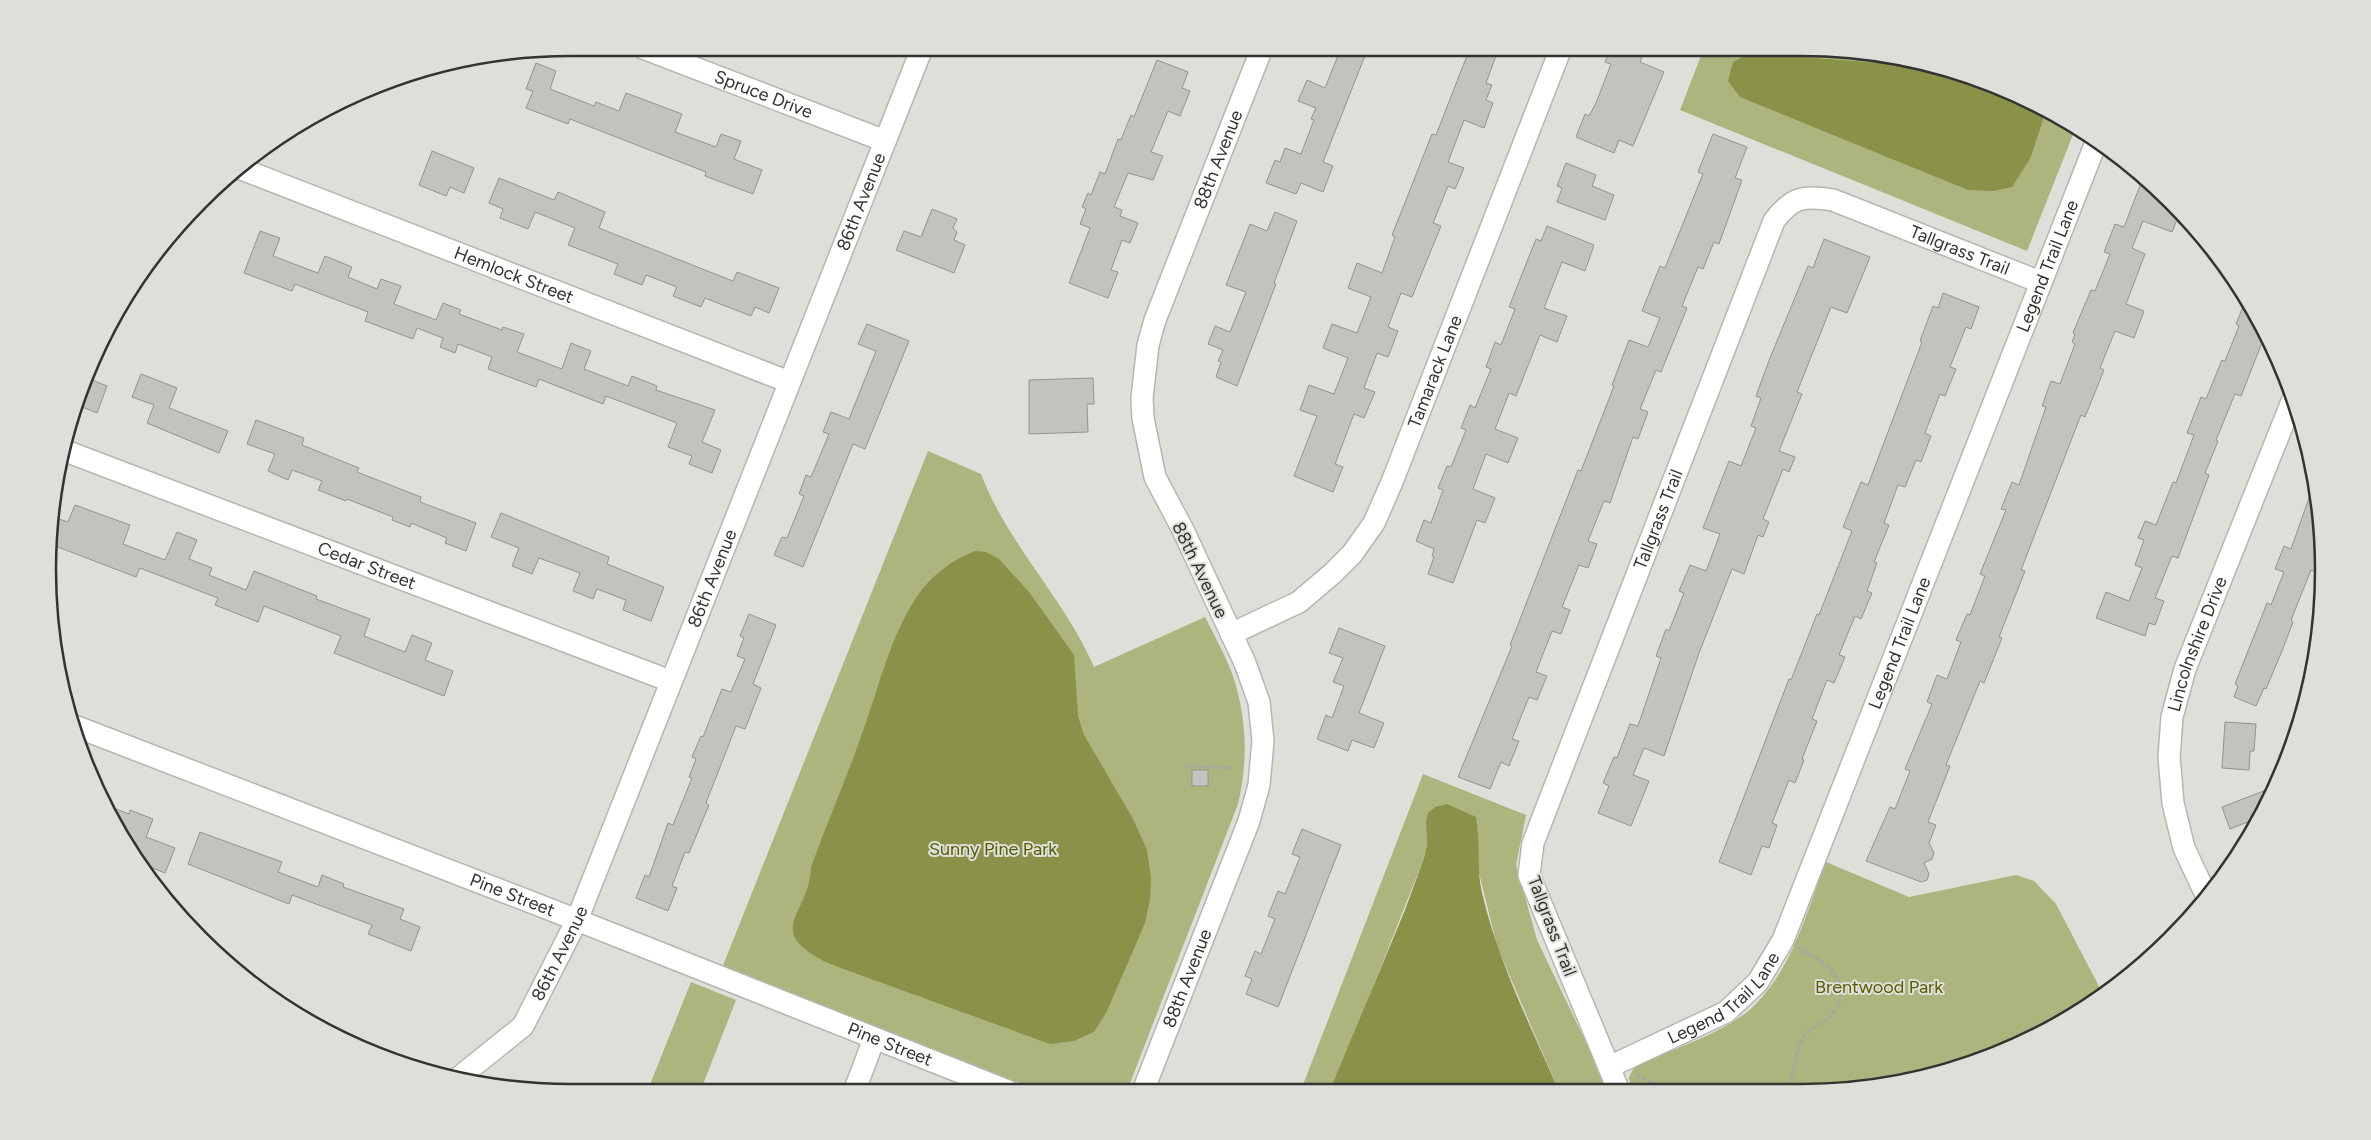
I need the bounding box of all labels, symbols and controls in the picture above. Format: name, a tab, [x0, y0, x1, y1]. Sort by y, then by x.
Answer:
street label: Spruce Drive	[711, 65, 816, 123]
street label: 88th Avenue	[1189, 107, 1248, 212]
street label: 86th Avenue	[832, 149, 890, 254]
street label: Legend Trail Lane	[2012, 197, 2083, 335]
street label: Tallgrass Trail	[1907, 221, 2013, 280]
street label: Hemlock Street	[451, 242, 577, 308]
street label: Tamarack Lane	[1403, 312, 1467, 431]
street label: Tallgrass Trail	[1629, 466, 1688, 573]
street label: 88th Avenue	[1167, 518, 1233, 622]
street label: 86th Avenue	[683, 526, 741, 631]
street label: Cedar Street	[314, 537, 419, 594]
street label: Lincolnshire Drive	[2163, 573, 2232, 714]
street label: Legend Trail Lane	[1864, 574, 1935, 712]
park label: Sunny Pine Park	[929, 838, 1057, 860]
street label: Pine Street	[467, 869, 558, 921]
street label: Tallgrass Trail	[1523, 873, 1581, 979]
street label: 86th Avenue	[527, 903, 592, 1005]
street label: 88th Avenue	[1158, 926, 1217, 1031]
street label: Legend Trail Lane	[1664, 948, 1784, 1049]
park label: Brentwood Park	[1815, 976, 1943, 998]
street label: Pine Street	[844, 1017, 936, 1071]

